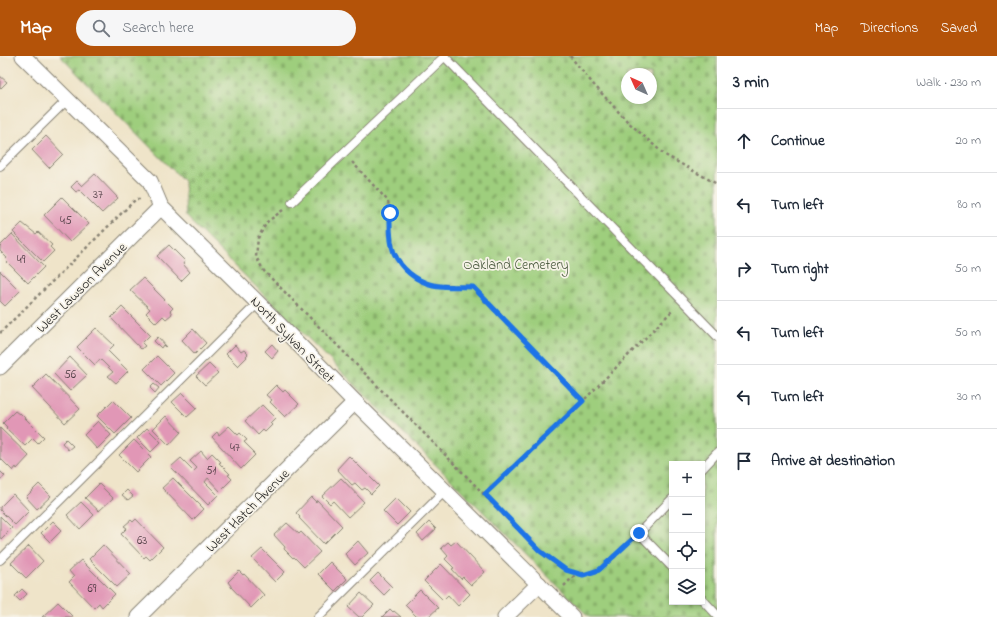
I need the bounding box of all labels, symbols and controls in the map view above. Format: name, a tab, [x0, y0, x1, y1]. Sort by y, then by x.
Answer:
search box	[76, 10, 356, 46]
text: Map	[20, 15, 52, 42]
icon: search	[90, 17, 112, 39]
text: Search here	[122, 17, 194, 39]
text: Map	[815, 18, 838, 39]
text: Directions	[860, 18, 918, 39]
text: Saved	[940, 18, 977, 39]
north arrow	[621, 68, 657, 104]
text: 3 min	[733, 70, 769, 95]
text: Walk · 230 m	[916, 73, 981, 92]
icon: ahead	[733, 130, 755, 152]
text: Continue	[771, 130, 825, 152]
text: 20 m	[956, 131, 981, 150]
house number: 37	[93, 186, 103, 204]
icon: left	[733, 194, 755, 216]
text: Turn left	[771, 194, 824, 216]
text: 80 m	[957, 195, 981, 214]
route start	[381, 204, 399, 222]
house number: 45	[60, 212, 72, 230]
street label: West Lawson Avenue	[32, 237, 133, 338]
house number: 49	[17, 251, 26, 269]
park label: Oakland Cemetery	[463, 255, 569, 277]
icon: right	[733, 258, 755, 280]
text: Turn right	[771, 258, 829, 280]
text: 50 m	[955, 259, 981, 278]
street label: North Sylvan Street	[244, 292, 339, 389]
icon: left	[733, 322, 755, 344]
text: Turn left	[771, 322, 824, 344]
text: 50 m	[955, 323, 981, 342]
house number: 56	[64, 366, 77, 384]
icon: left	[733, 386, 755, 408]
text: Turn left	[771, 386, 824, 408]
text: 30 m	[957, 387, 981, 406]
house number: 47	[230, 439, 240, 457]
icon: arrive	[733, 450, 755, 472]
text: Arrive at destination	[771, 450, 895, 472]
map controls	[669, 461, 705, 605]
button: +	[669, 461, 705, 497]
house number: 51	[206, 462, 217, 480]
street label: West Hatch Avenue	[201, 464, 295, 558]
button: −	[669, 497, 705, 533]
route end	[630, 524, 648, 542]
house number: 63	[137, 532, 147, 550]
button: locate	[669, 533, 705, 569]
button: layers	[669, 569, 705, 605]
house number: 69	[88, 580, 97, 598]

